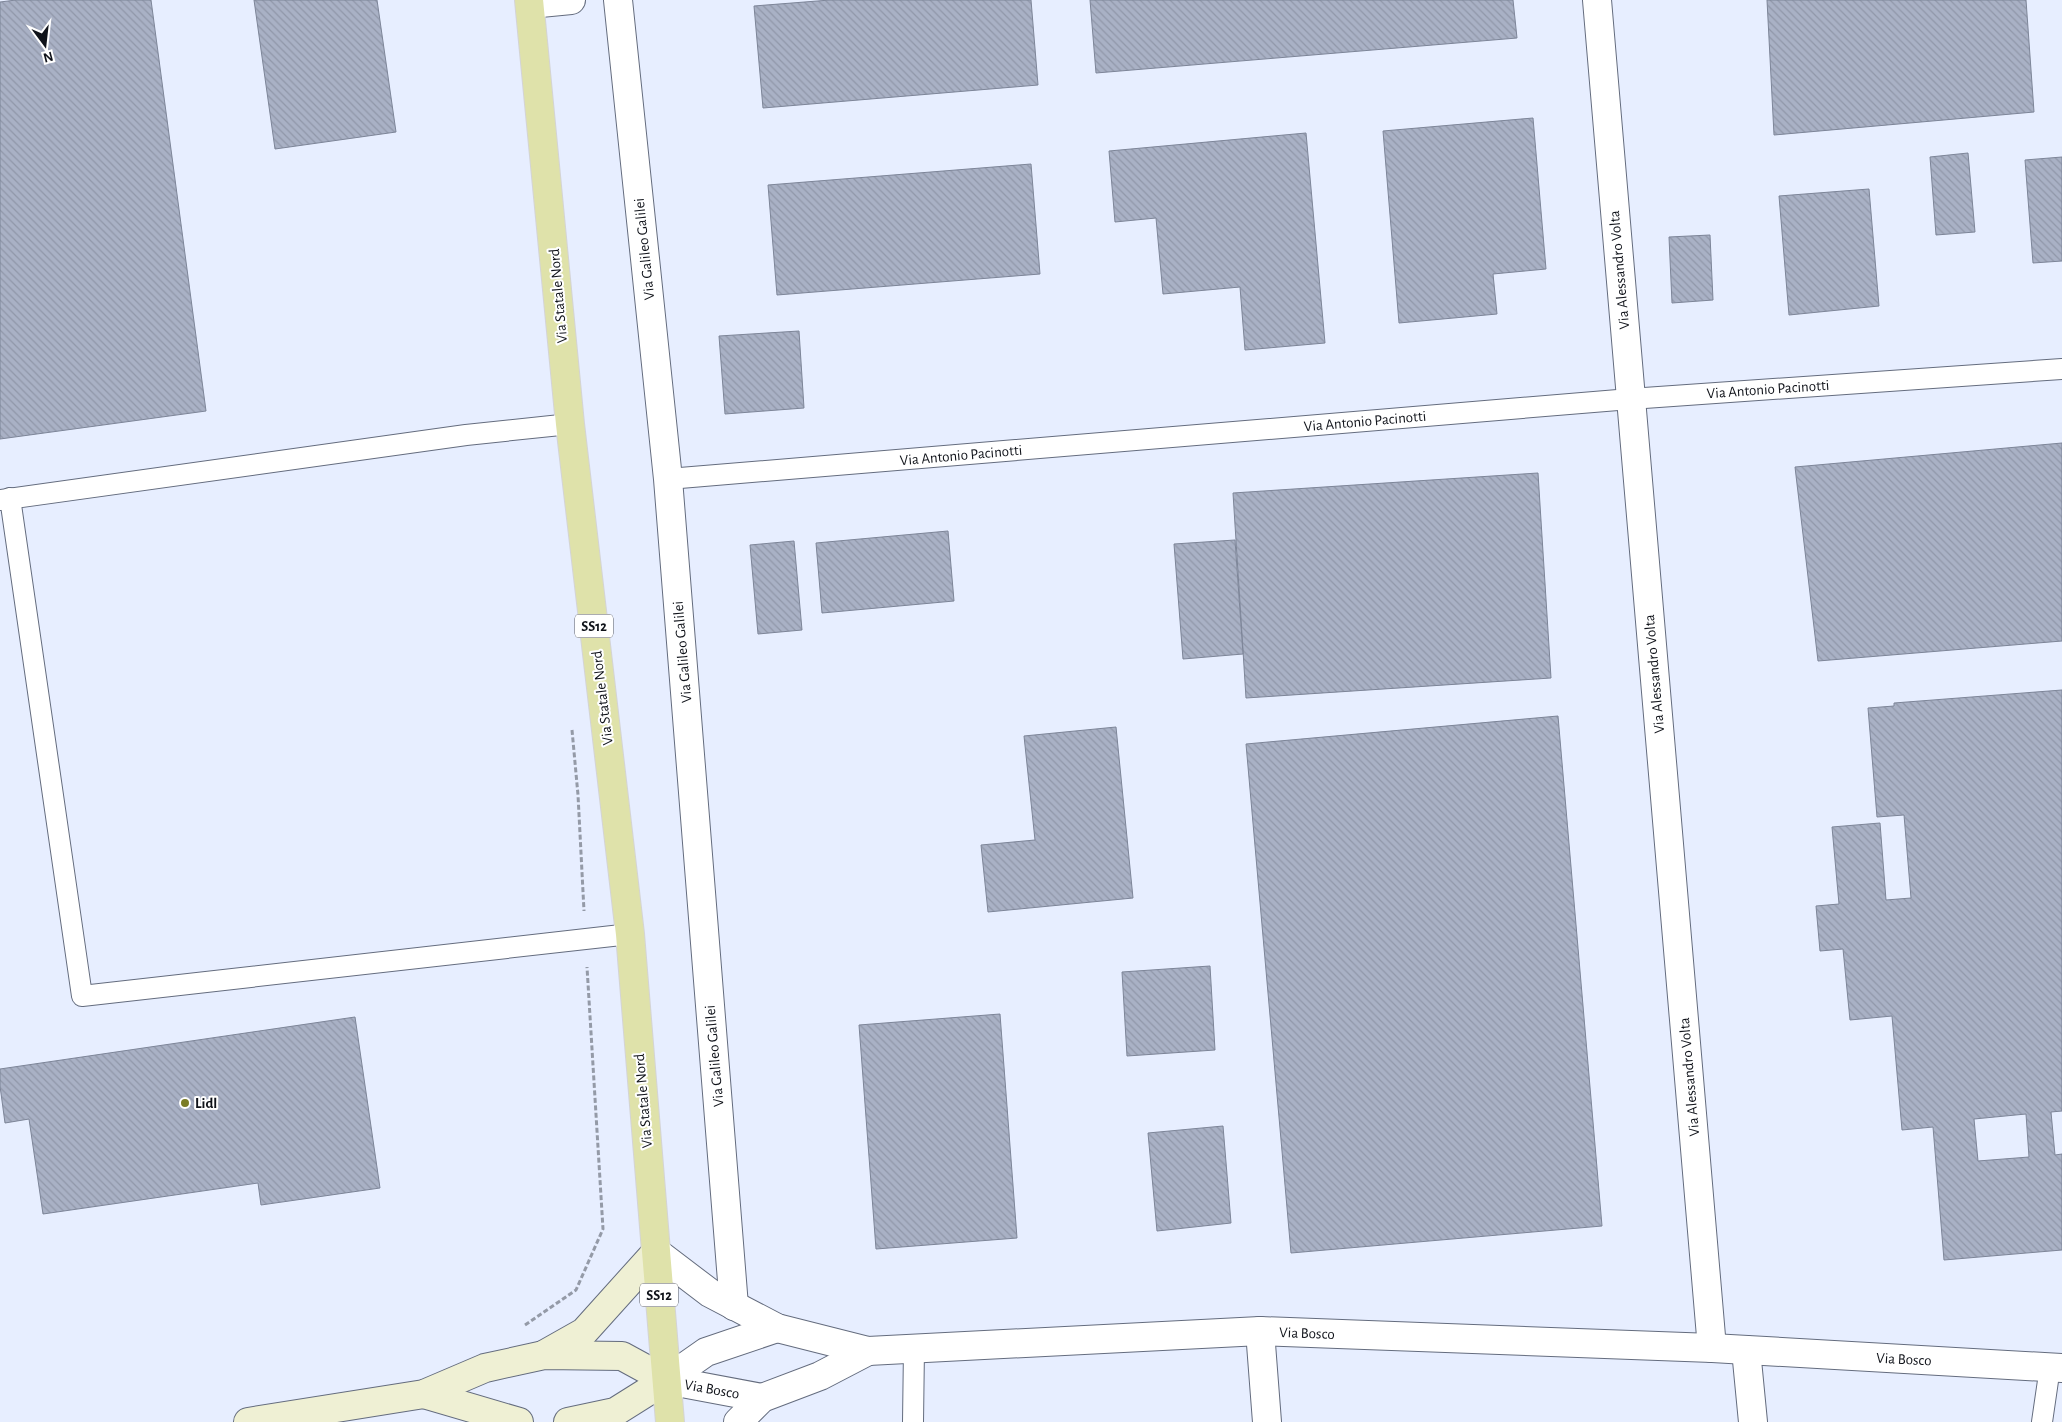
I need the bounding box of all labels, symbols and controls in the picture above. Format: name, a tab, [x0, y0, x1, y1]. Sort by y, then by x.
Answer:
north arrow	[20, 20, 70, 70]
text: N	[42, 49, 55, 65]
street label: Via Galileo Galilei	[632, 197, 657, 301]
street label: Via Alessandro Volta	[1607, 210, 1632, 330]
street label: Via Statale Nord	[547, 248, 570, 344]
street label: Via Antonio Pacinotti	[1706, 378, 1830, 401]
street label: Via Antonio Pacinotti	[1303, 409, 1427, 434]
street label: Via Antonio Pacinotti	[899, 443, 1023, 468]
street label: Via Galileo Galilei	[671, 600, 694, 704]
road number: SS12	[575, 614, 613, 638]
street label: Via Alessandro Volta	[1642, 614, 1667, 734]
street label: Via Statale Nord	[589, 650, 616, 746]
street label: Via Galileo Galilei	[703, 1004, 726, 1108]
street label: Via Alessandro Volta	[1677, 1017, 1702, 1137]
street label: Via Statale Nord	[632, 1053, 655, 1149]
place label: Lidl	[195, 1096, 217, 1111]
marker: Lidl	[179, 1097, 191, 1109]
road number: SS12	[640, 1284, 678, 1306]
street label: Via Bosco	[1279, 1325, 1335, 1342]
street label: Via Bosco	[1876, 1351, 1932, 1368]
street label: Via Bosco	[683, 1377, 741, 1402]

